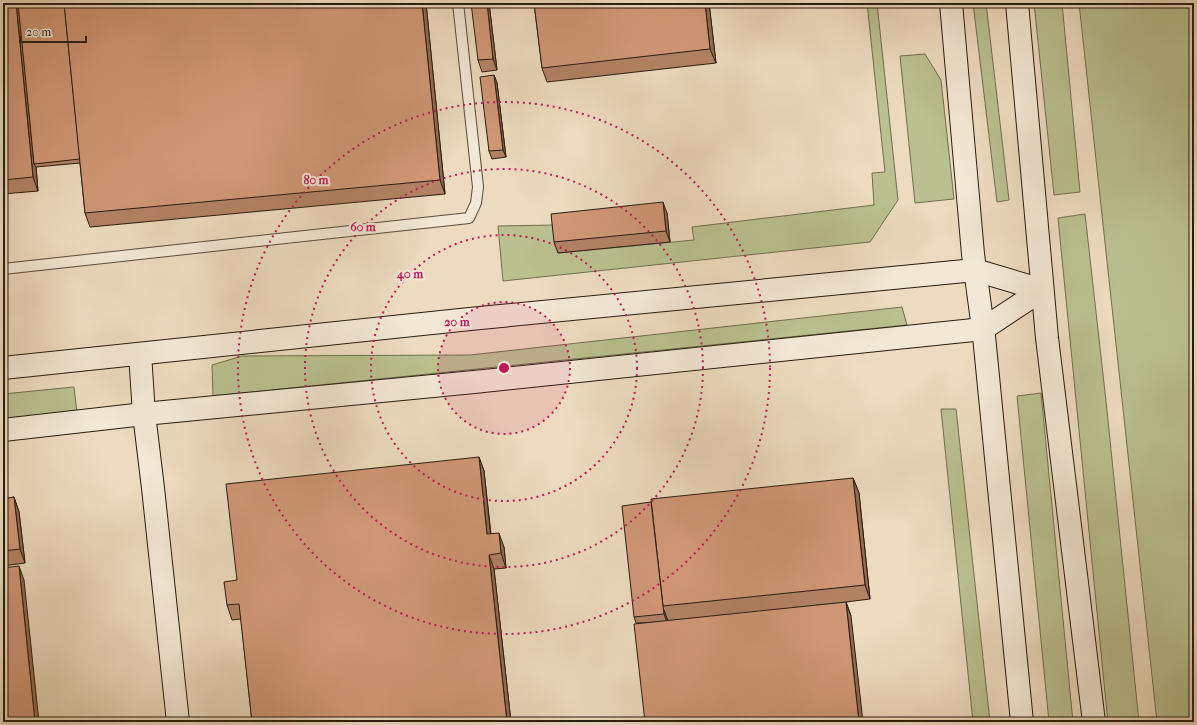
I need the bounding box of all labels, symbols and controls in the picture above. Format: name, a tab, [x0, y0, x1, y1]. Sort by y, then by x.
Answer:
scale bar	[20, 18, 86, 44]
text: 20 m	[26, 25, 51, 39]
text: 80 m	[303, 173, 330, 187]
text: 60 m	[350, 220, 377, 234]
text: 40 m	[396, 267, 424, 282]
text: 20 m	[444, 315, 471, 329]
centre of rings	[497, 361, 511, 375]

